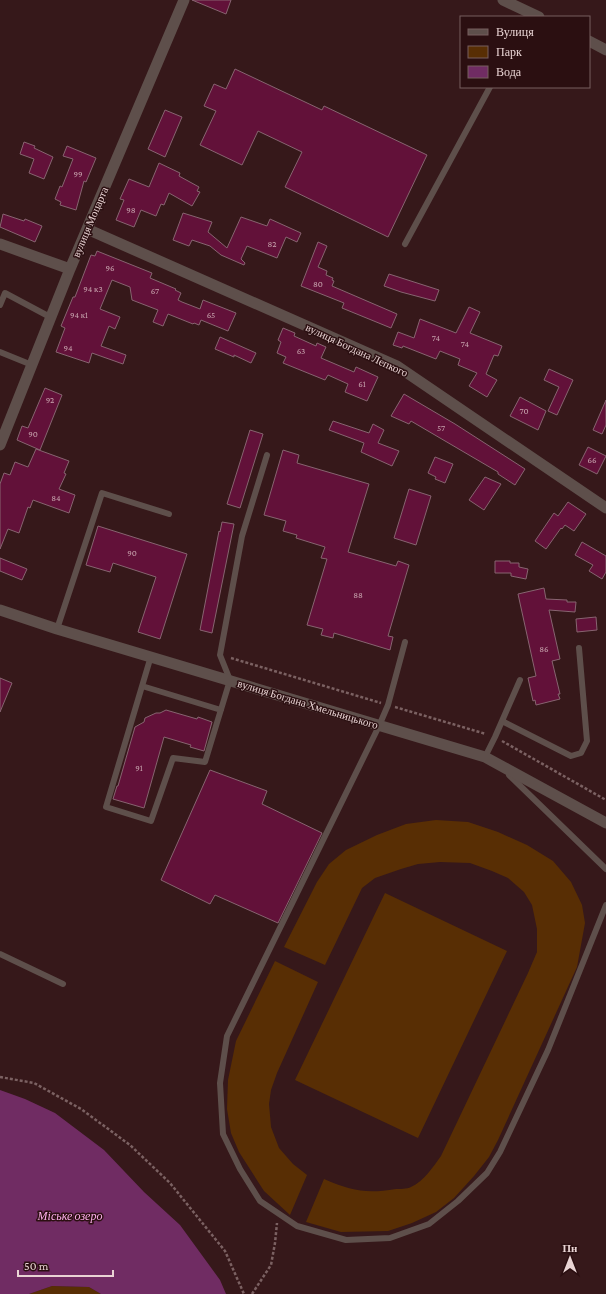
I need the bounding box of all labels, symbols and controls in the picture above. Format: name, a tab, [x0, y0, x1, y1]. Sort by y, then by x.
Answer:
legend	[460, 16, 590, 88]
text: Вулиця	[496, 25, 534, 39]
text: Парк	[496, 45, 522, 59]
text: Вода	[496, 65, 522, 79]
house number: 99	[73, 169, 83, 179]
street label: вулиця Моцарта	[70, 185, 110, 259]
house number: 98	[126, 205, 136, 215]
house number: 82	[267, 239, 277, 249]
house number: 96	[105, 263, 115, 273]
house number: 80	[313, 279, 323, 289]
house number: 94 к3	[83, 284, 103, 294]
house number: 67	[151, 286, 159, 296]
house number: 94 к1	[70, 310, 88, 320]
house number: 65	[207, 310, 215, 320]
street label: вулиця Богдана Лепкого	[304, 321, 411, 379]
house number: 74	[432, 333, 441, 343]
house number: 74	[461, 339, 470, 349]
house number: 94	[63, 343, 73, 353]
house number: 63	[297, 346, 305, 356]
house number: 61	[358, 379, 366, 389]
house number: 92	[46, 395, 54, 405]
house number: 70	[519, 406, 529, 416]
house number: 57	[437, 423, 445, 433]
house number: 90	[28, 429, 38, 439]
house number: 66	[587, 455, 597, 465]
house number: 84	[51, 493, 61, 503]
house number: 90	[127, 548, 137, 558]
house number: 88	[353, 590, 363, 600]
house number: 86	[539, 644, 549, 654]
street label: вулиця Богдана Хмельницького	[236, 677, 380, 731]
house number: 91	[135, 763, 143, 773]
water label: Міське озеро	[37, 1209, 102, 1223]
north arrow	[550, 1238, 590, 1278]
text: Пн	[563, 1242, 578, 1254]
scale bar	[18, 1252, 113, 1278]
text: 50 m	[24, 1259, 49, 1273]

